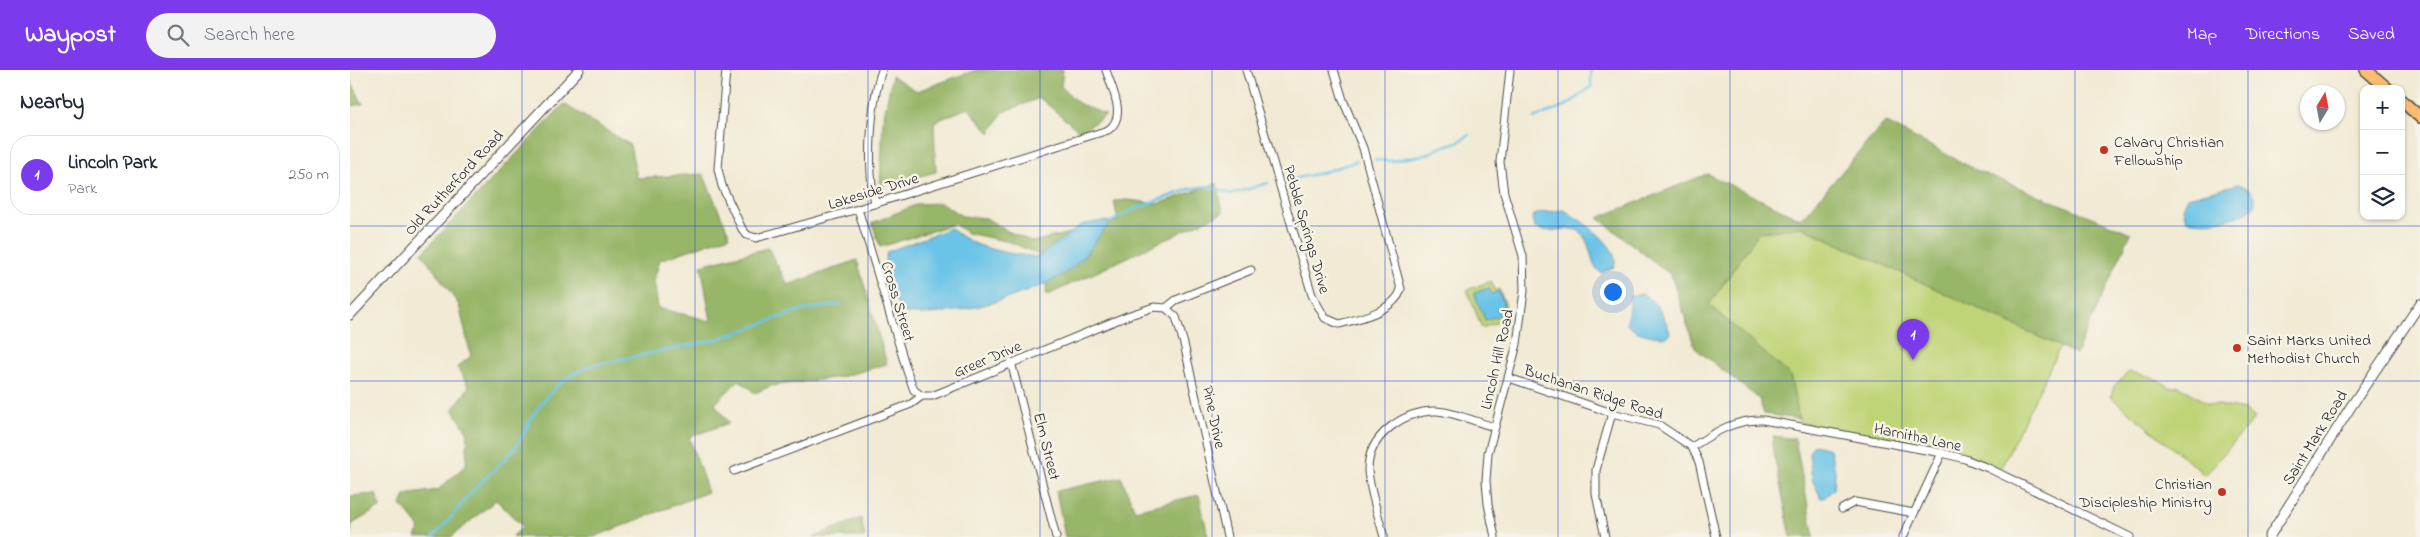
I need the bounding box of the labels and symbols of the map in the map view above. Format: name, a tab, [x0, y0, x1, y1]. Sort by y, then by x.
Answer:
north arrow	[2300, 85, 2345, 130]
street label: Old Rutherford Road	[399, 125, 510, 242]
place label: Calvary Christian Fellowship	[2113, 131, 2224, 173]
marker: Calvary Christian Fellowship	[2098, 144, 2110, 156]
street label: Pebble Springs Drive	[1276, 162, 1336, 297]
street label: Lakeside Drive	[825, 167, 923, 217]
street label: Cross Street	[874, 259, 921, 345]
your location	[1600, 279, 1626, 305]
street label: Lincoln Hill Road	[1475, 307, 1521, 412]
pin: 1	[1897, 319, 1929, 360]
place label: Saint Marks United Methodist Church	[2247, 329, 2371, 371]
street label: Greer Drive	[950, 334, 1026, 385]
marker: Saint Marks United Methodist Church	[2231, 342, 2243, 354]
street label: Buchanan Ridge Road	[1520, 359, 1666, 427]
street label: Pine Drive	[1195, 384, 1232, 452]
street label: Saint Mark Road	[2277, 386, 2355, 490]
street label: Elm Street	[1026, 410, 1066, 484]
street label: Harnitha Lane	[1872, 417, 1964, 459]
place label: Christian Discipleship Ministry	[2078, 473, 2212, 515]
marker: Christian Discipleship Ministry	[2216, 486, 2228, 498]

